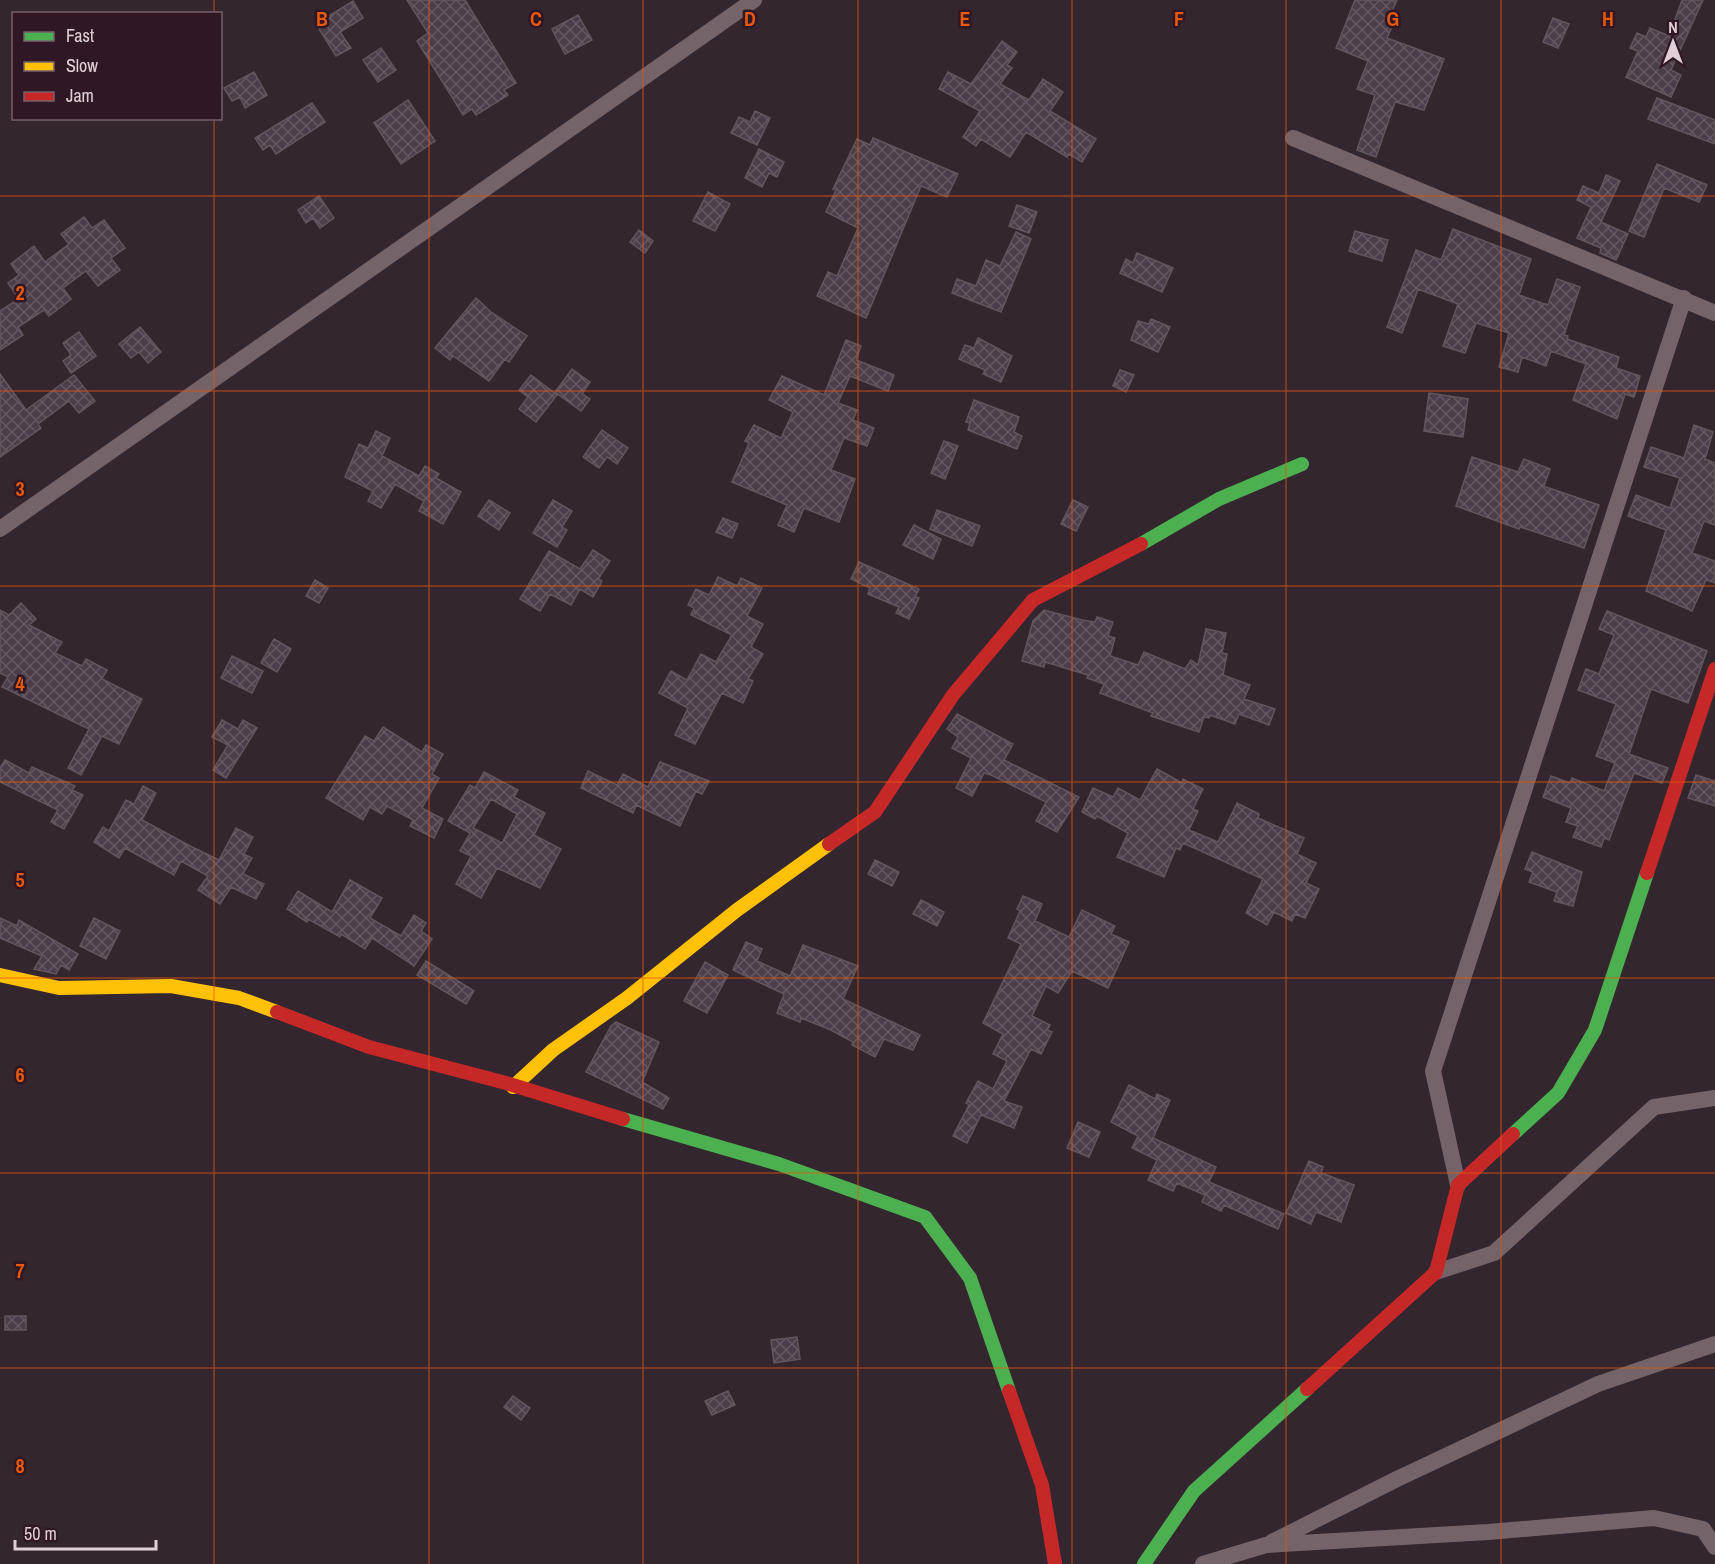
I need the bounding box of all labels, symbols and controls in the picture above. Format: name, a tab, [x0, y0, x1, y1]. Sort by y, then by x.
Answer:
text: B	[316, 5, 328, 32]
text: C	[530, 5, 542, 32]
text: D	[744, 5, 756, 32]
text: E	[960, 5, 971, 32]
text: F	[1174, 5, 1184, 32]
text: G	[1387, 5, 1399, 32]
text: H	[1602, 5, 1614, 32]
legend	[12, 12, 222, 120]
north arrow	[1643, 12, 1703, 72]
text: N	[1668, 16, 1678, 38]
text: Fast	[66, 23, 94, 48]
text: Slow	[66, 53, 98, 78]
text: Jam	[66, 83, 94, 108]
text: 2	[15, 279, 25, 306]
text: 3	[15, 475, 25, 502]
text: 4	[15, 670, 25, 697]
text: 5	[15, 866, 25, 893]
text: 6	[15, 1061, 25, 1088]
text: 7	[15, 1257, 25, 1284]
text: 8	[15, 1452, 25, 1479]
scale bar	[15, 1513, 156, 1551]
text: 50 m	[24, 1521, 57, 1546]

